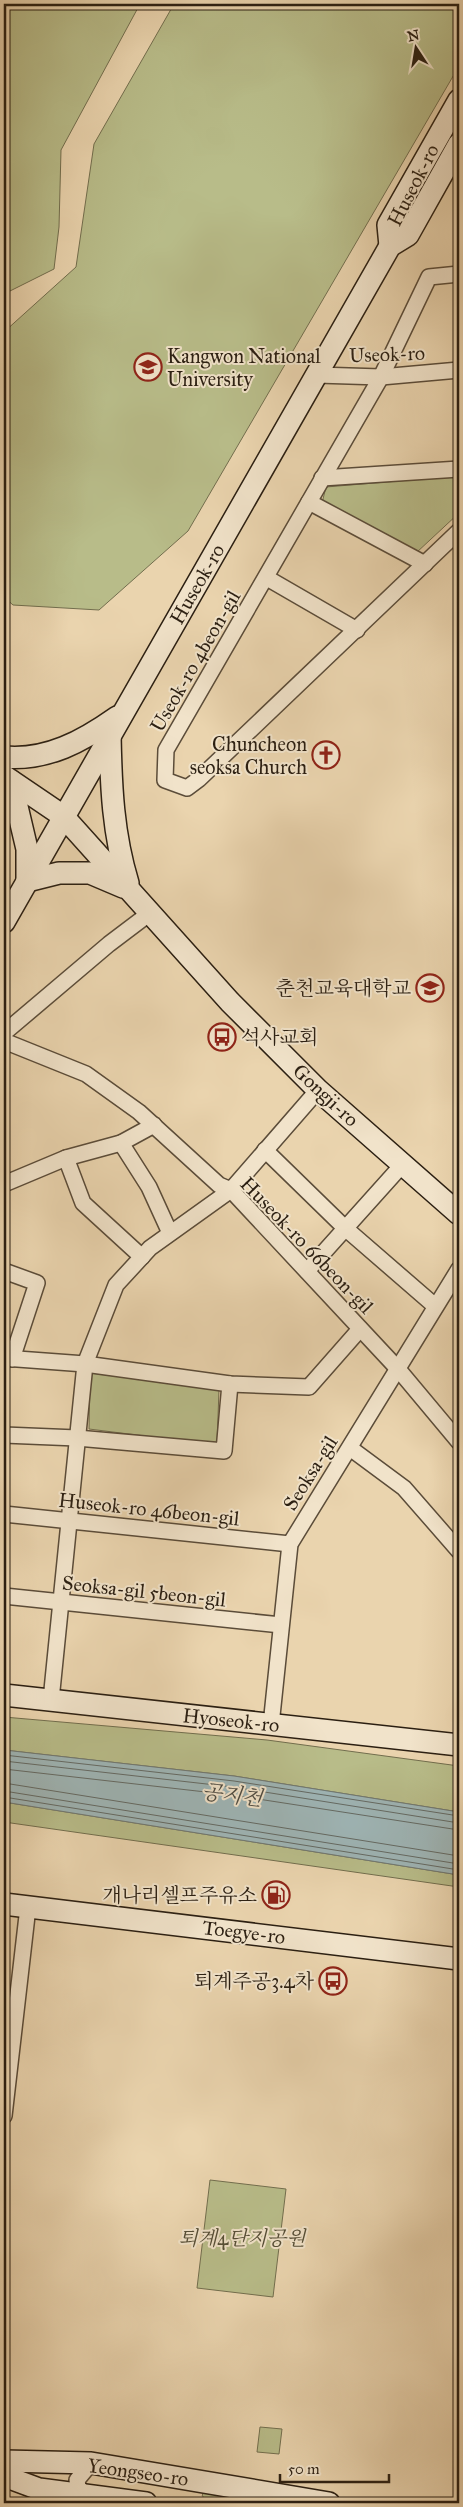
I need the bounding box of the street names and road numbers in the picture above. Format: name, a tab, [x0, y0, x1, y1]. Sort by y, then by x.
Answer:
street label: Huseok-ro	[382, 140, 444, 230]
street label: Useok-ro	[349, 341, 425, 367]
street label: Huseok-ro	[164, 540, 230, 628]
street label: Useok-ro 4beon-gil	[145, 586, 246, 736]
street label: Gongji-ro	[287, 1059, 364, 1132]
street label: Huseok-ro 66beon-gil	[235, 1172, 379, 1320]
street label: Seoksa-gil	[278, 1431, 343, 1515]
street label: Huseok-ro 46beon-gil	[57, 1488, 241, 1531]
street label: Seoksa-gil 5beon-gil	[61, 1570, 228, 1613]
street label: Hyoseok-ro	[181, 1703, 281, 1737]
street label: Toegye-ro	[201, 1915, 287, 1950]
street label: Yeongseo-ro	[86, 2453, 190, 2492]

